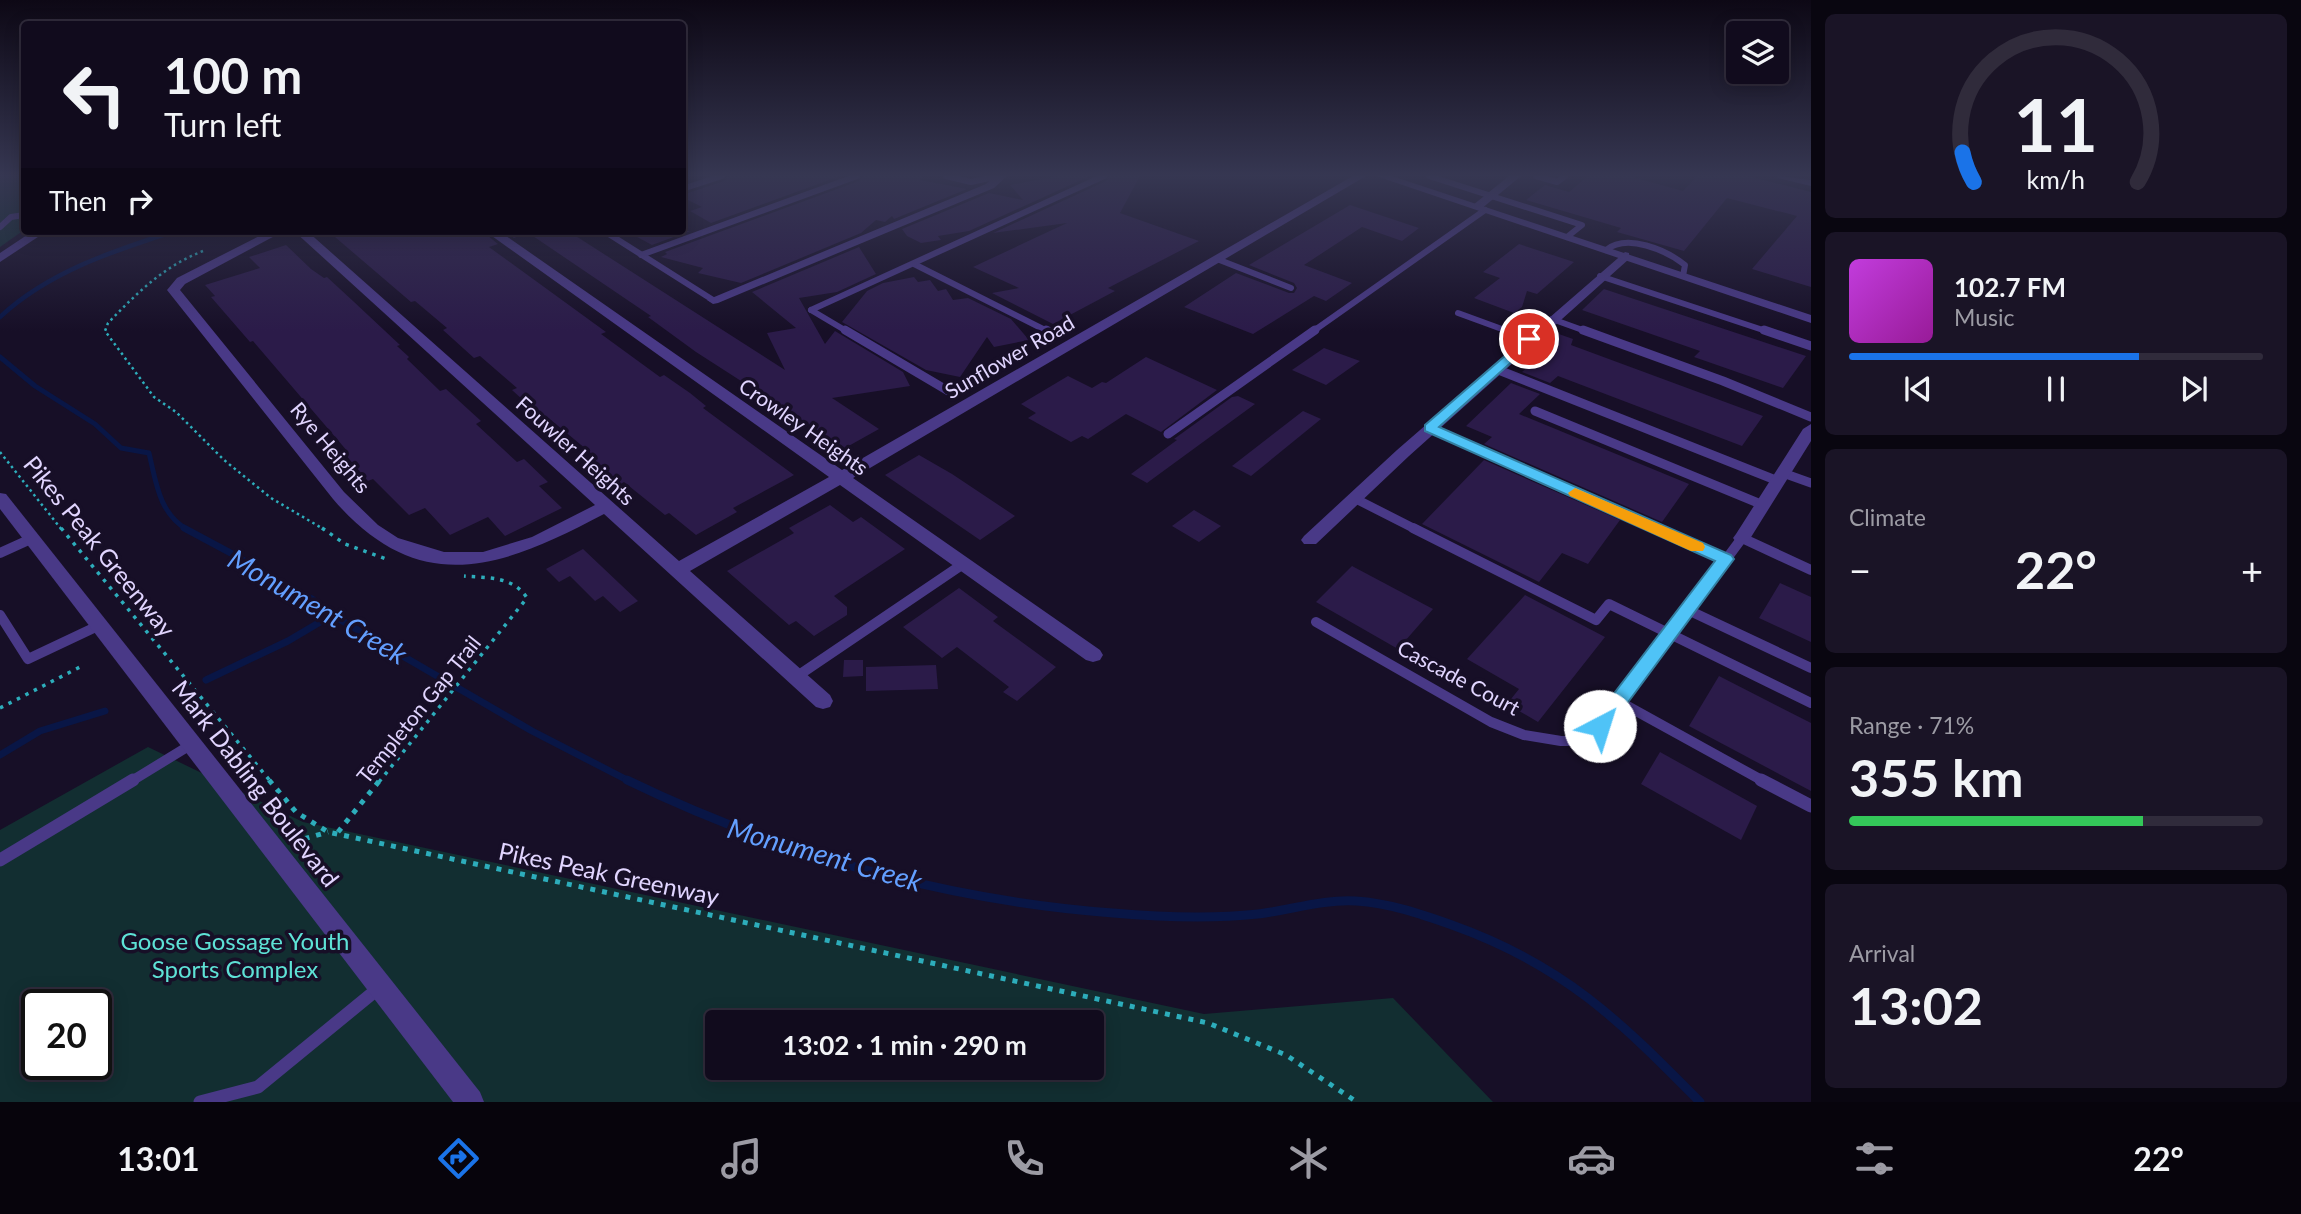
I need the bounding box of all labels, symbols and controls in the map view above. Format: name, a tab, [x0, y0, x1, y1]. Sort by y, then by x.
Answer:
map controls	[1726, 21, 1789, 84]
button: layers	[1726, 21, 1789, 84]
text: 100 m	[164, 46, 302, 104]
icon: left	[49, 49, 140, 140]
text: 11	[2014, 80, 2098, 168]
text: Turn left	[164, 105, 281, 144]
text: km/h	[2027, 164, 2085, 194]
icon: right	[121, 182, 159, 220]
text: Then	[49, 185, 107, 217]
text: 102.7 FM	[1954, 271, 2066, 303]
text: Music	[1954, 303, 2014, 331]
street label: Sunflower Road	[940, 309, 1078, 403]
pin	[1499, 309, 1559, 369]
icon: arrive	[1510, 320, 1548, 358]
icon: previous	[1899, 370, 1937, 408]
icon: pause	[2037, 370, 2075, 408]
icon: next	[2175, 370, 2213, 408]
street label: Crowley Heights	[735, 372, 873, 480]
street label: Fouwler Heights	[512, 390, 640, 510]
street label: Rye Heights	[286, 397, 376, 497]
street label: Pikes Peak Greenway	[18, 450, 182, 643]
text: Climate	[1849, 503, 1926, 531]
text: 22°	[2015, 538, 2097, 600]
water label: Monument Creek	[223, 541, 414, 671]
text: −	[1849, 547, 1871, 593]
text: +	[2241, 547, 2263, 593]
street label: Templeton Gap Trail	[351, 630, 485, 788]
street label: Cascade Court	[1394, 634, 1525, 720]
street label: Mark Dabling Boulevard	[166, 674, 346, 892]
position arrow	[1563, 689, 1637, 763]
text: Range · 71%	[1849, 711, 1974, 739]
text: 355 km	[1849, 746, 2023, 808]
water label: Monument Creek	[724, 810, 927, 898]
street label: Pikes Peak Greenway	[496, 835, 722, 911]
park label: Goose Gossage Youth Sports Complex	[120, 926, 350, 983]
text: Arrival	[1849, 939, 1915, 967]
text: 13:02	[1849, 974, 1983, 1036]
speed limit sign: 20	[21, 989, 112, 1080]
text: 13:02 · 1 min · 290 m	[782, 1029, 1027, 1061]
icon: directions	[434, 1134, 483, 1183]
icon: music	[717, 1134, 766, 1183]
icon: phone	[1000, 1134, 1049, 1183]
icon: climate	[1284, 1134, 1333, 1183]
icon: car	[1567, 1134, 1616, 1183]
icon: filters	[1850, 1134, 1899, 1183]
text: 13:01	[117, 1139, 200, 1178]
text: 22°	[2133, 1139, 2184, 1178]

